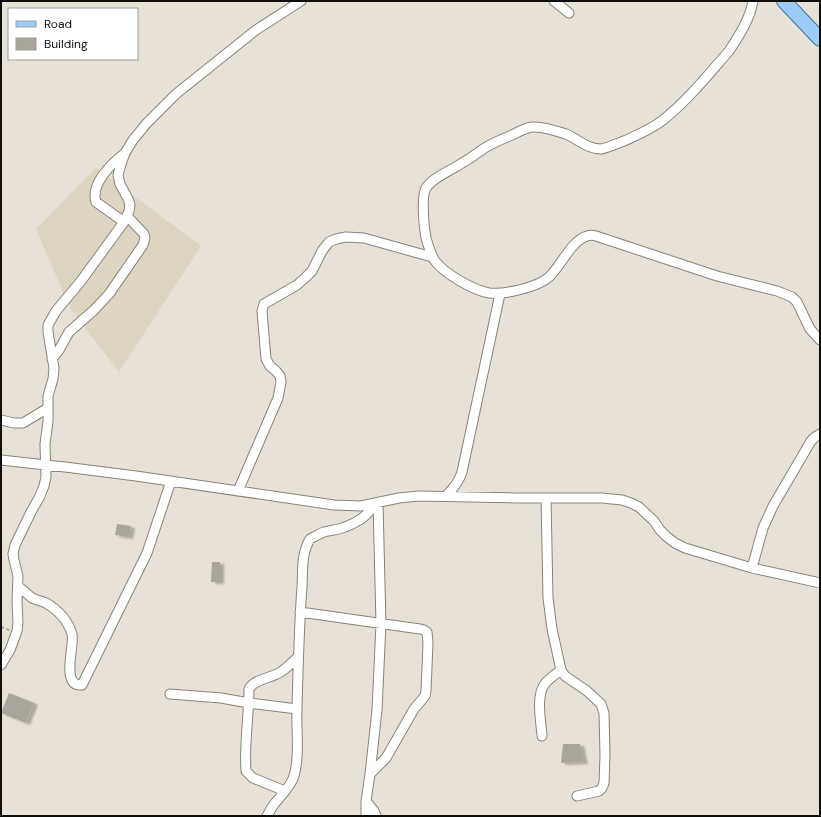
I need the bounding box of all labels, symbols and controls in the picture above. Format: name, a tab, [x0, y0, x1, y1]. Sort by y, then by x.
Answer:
legend	[8, 8, 138, 60]
text: Road	[44, 16, 72, 32]
text: Building	[44, 36, 88, 52]

